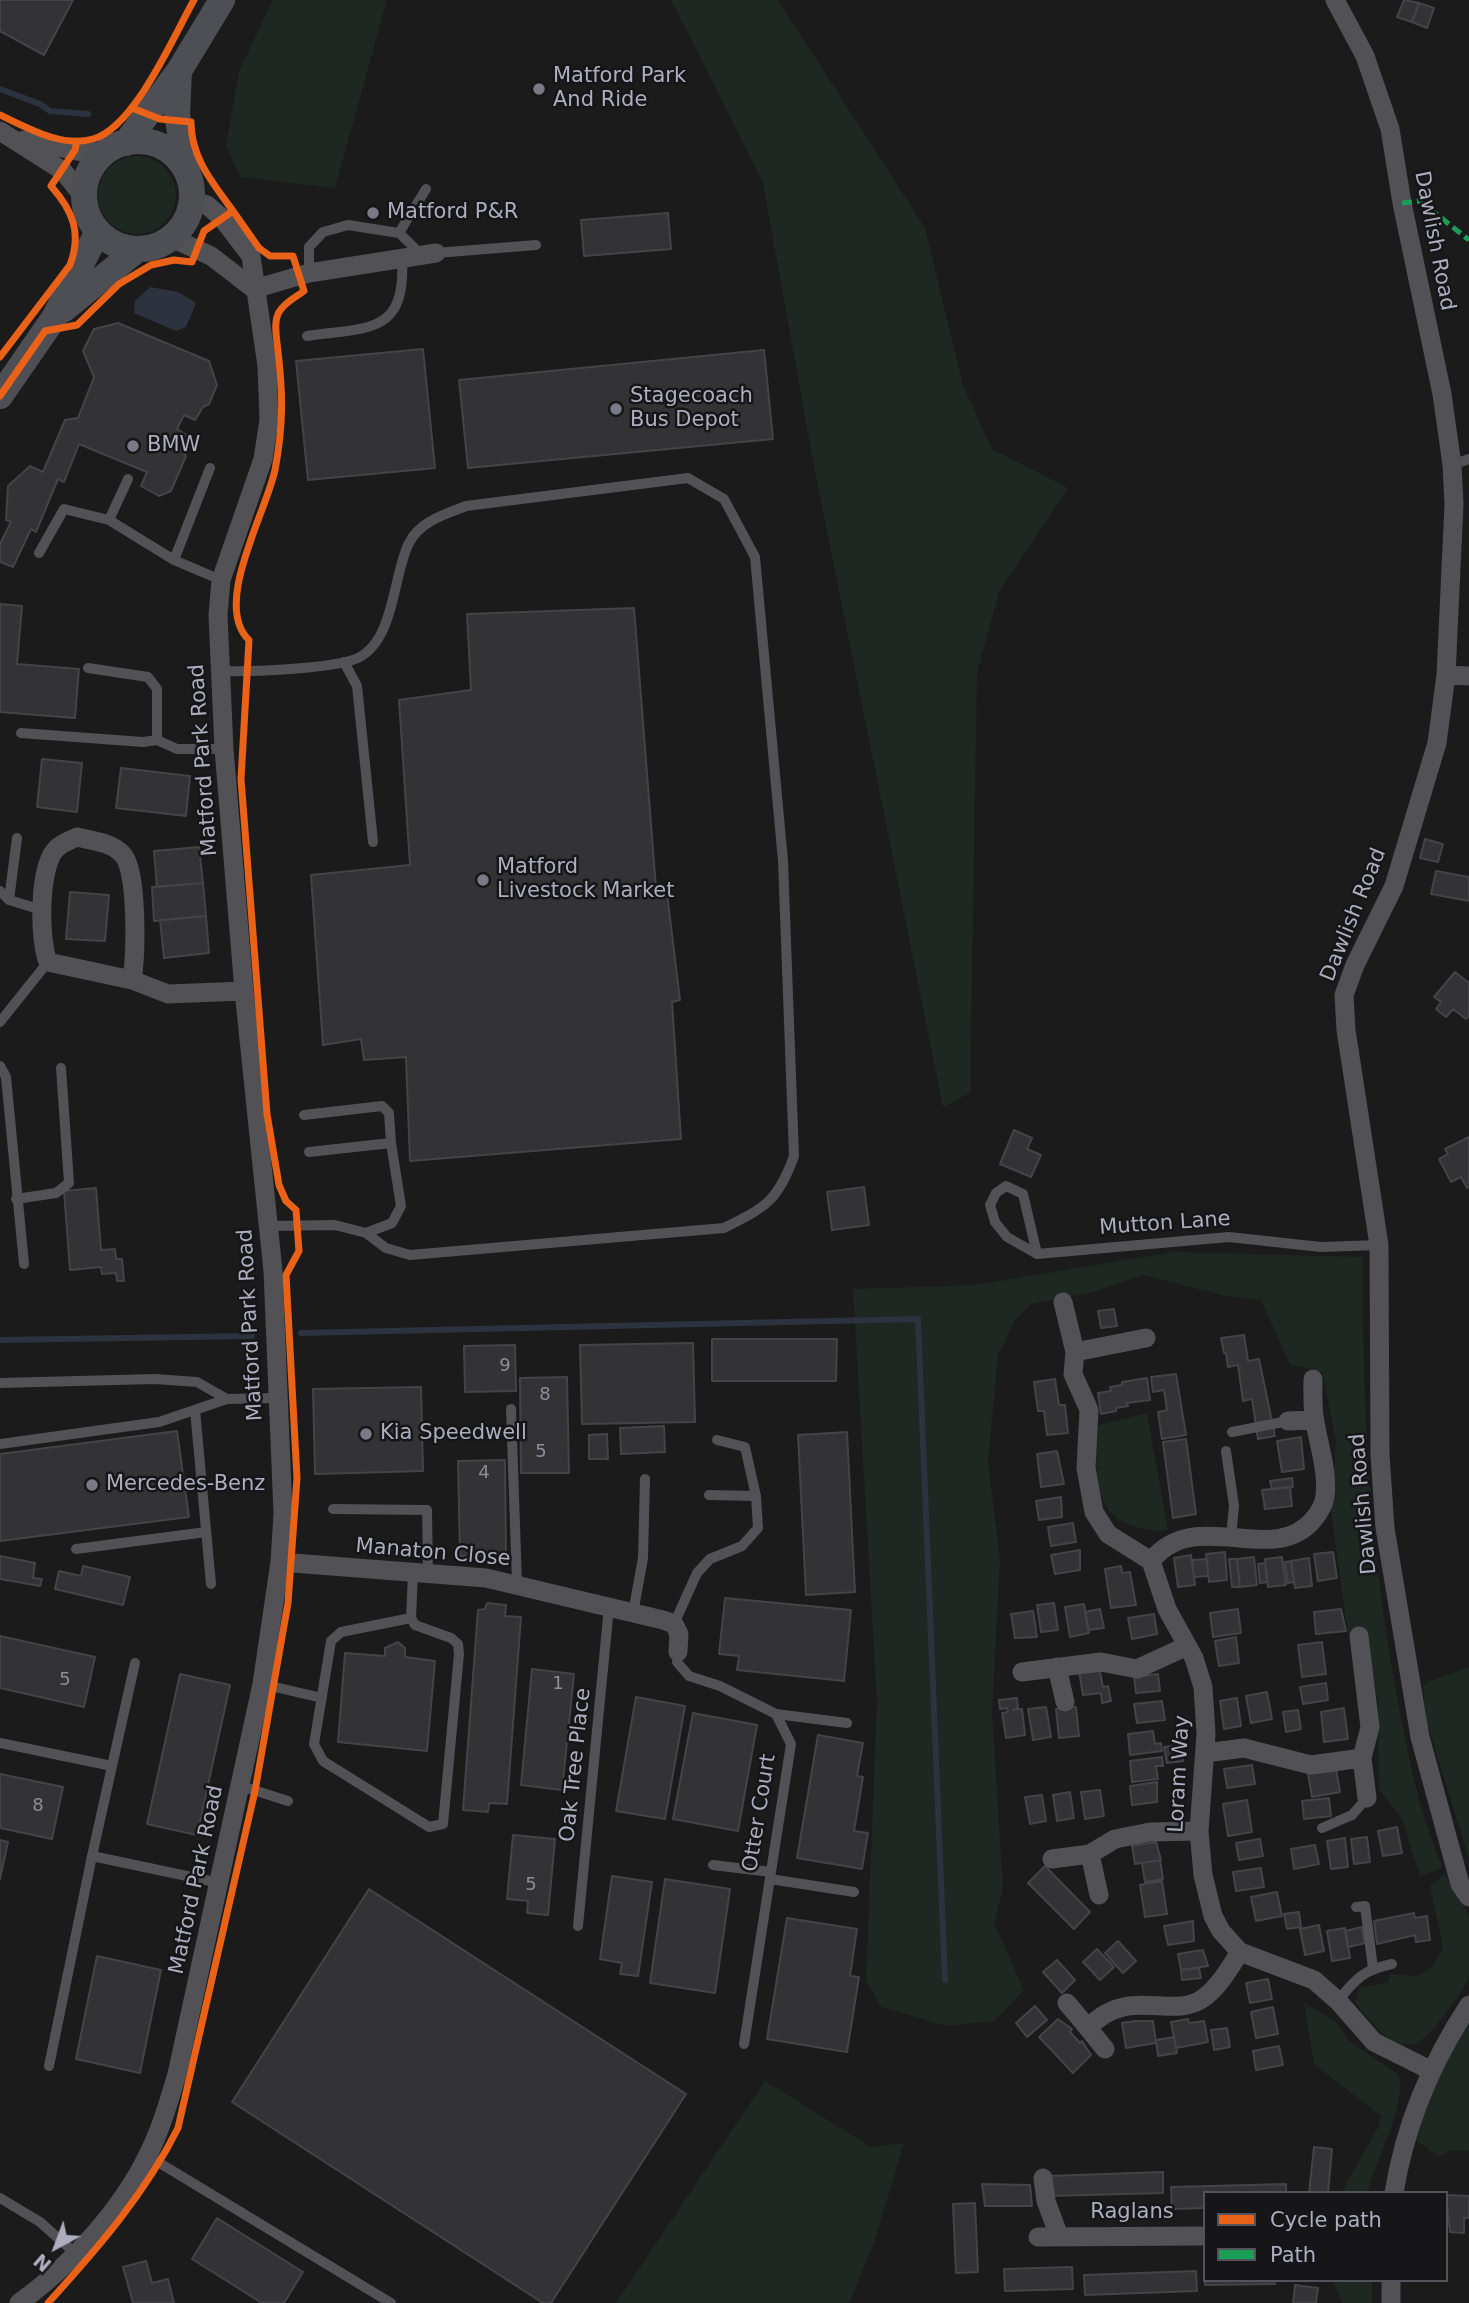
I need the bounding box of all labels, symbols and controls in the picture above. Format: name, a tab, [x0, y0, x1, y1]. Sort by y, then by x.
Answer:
place label: Matford Park And Ride	[553, 64, 686, 114]
marker: Matford Park And Ride	[531, 81, 547, 97]
street label: Dawlish Road	[1408, 169, 1460, 313]
place label: Matford P&R	[387, 200, 518, 226]
marker: Matford P&R	[365, 205, 381, 221]
place label: Stagecoach Bus Depot	[630, 384, 753, 434]
marker: Stagecoach Bus Depot	[608, 401, 624, 417]
place label: BMW	[147, 433, 200, 459]
marker: BMW	[125, 438, 141, 454]
street label: Matford Park Road	[185, 663, 223, 857]
street label: Dawlish Road	[1316, 845, 1392, 985]
place label: Matford Livestock Market	[497, 855, 674, 905]
marker: Matford Livestock Market	[475, 872, 491, 888]
street label: Mutton Lane	[1099, 1207, 1231, 1241]
street label: Matford Park Road	[233, 1228, 269, 1422]
house number: 9	[499, 1355, 511, 1377]
house number: 8	[539, 1384, 551, 1406]
place label: Kia Speedwell	[380, 1421, 527, 1447]
marker: Kia Speedwell	[358, 1426, 374, 1442]
street label: Dawlish Road	[1345, 1432, 1383, 1576]
house number: 5	[535, 1441, 547, 1463]
house number: 4	[478, 1462, 490, 1484]
place label: Mercedes-Benz	[106, 1472, 265, 1498]
marker: Mercedes-Benz	[84, 1477, 100, 1493]
street label: Manaton Close	[354, 1534, 512, 1572]
house number: 5	[59, 1669, 71, 1691]
house number: 1	[552, 1673, 564, 1695]
street label: Oak Tree Place	[555, 1687, 597, 1843]
street label: Loram Way	[1164, 1715, 1196, 1833]
street label: Otter Court	[738, 1752, 782, 1874]
street label: Matford Park Road	[165, 1783, 229, 1977]
house number: 8	[32, 1795, 44, 1817]
house number: 5	[525, 1874, 537, 1896]
legend	[1203, 2191, 1448, 2282]
street label: Raglans	[1090, 2200, 1174, 2226]
text: Cycle path	[1270, 2208, 1382, 2232]
north arrow	[21, 2212, 91, 2282]
text: Path	[1270, 2243, 1316, 2267]
text: N	[29, 2249, 55, 2276]

